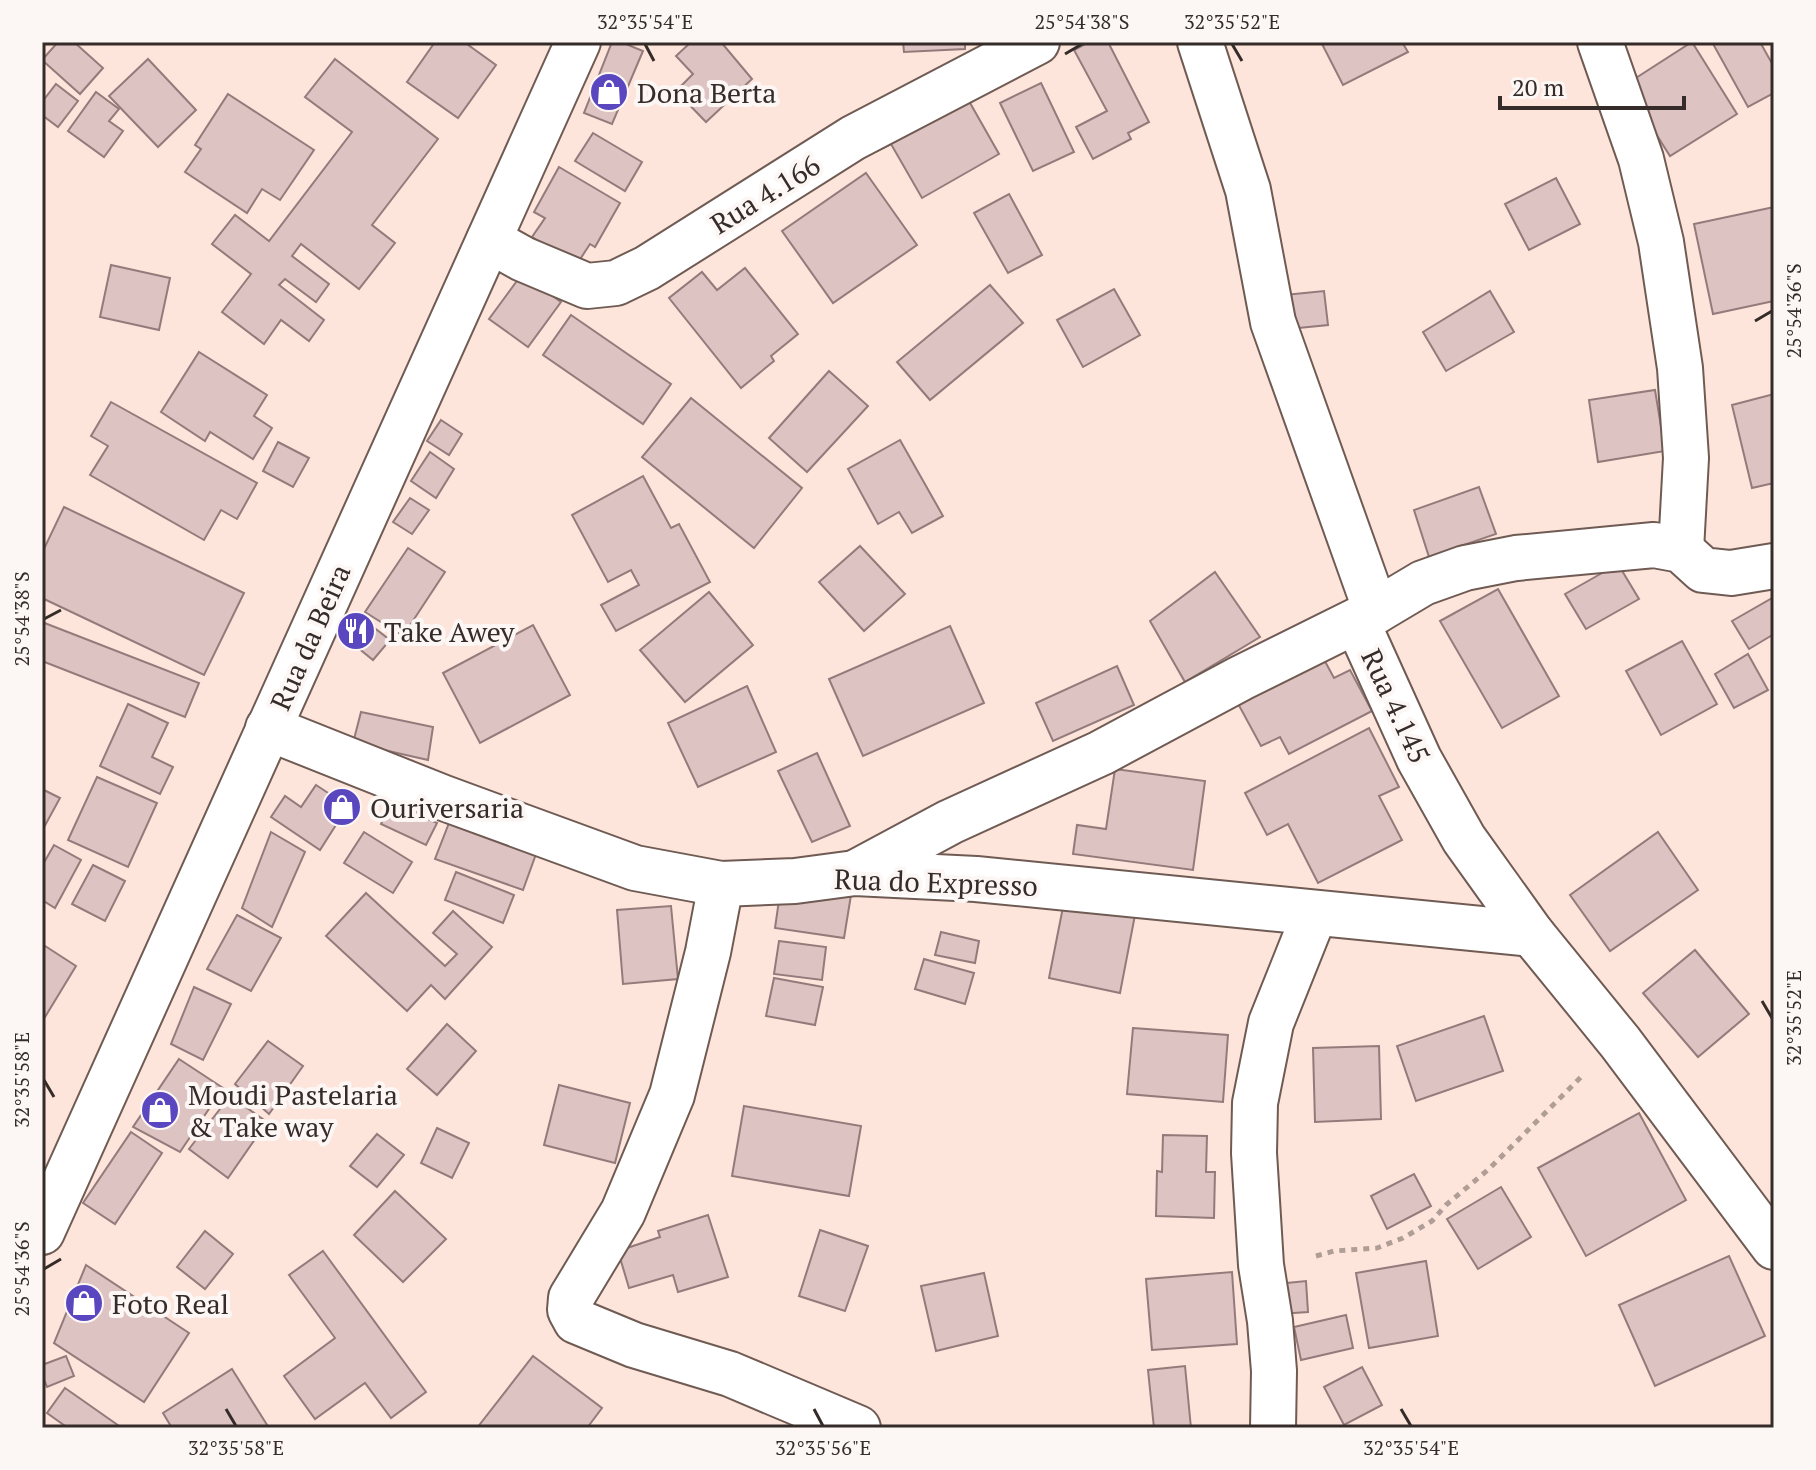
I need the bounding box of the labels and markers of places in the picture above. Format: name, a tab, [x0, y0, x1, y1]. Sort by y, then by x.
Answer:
shop icon: Dona Berta	[588, 71, 630, 113]
place label: Dona Berta	[637, 74, 776, 111]
restaurant icon: Take Awey	[335, 610, 377, 652]
place label: Take Awey	[384, 613, 515, 650]
shop icon: Ouriversaria	[321, 786, 363, 828]
place label: Ouriversaria	[370, 789, 524, 826]
place label: Moudi Pastelaria & Take way	[188, 1076, 398, 1145]
shop icon: Moudi Pastelaria & Take way	[139, 1089, 181, 1131]
shop icon: Foto Real	[63, 1282, 105, 1324]
place label: Foto Real	[112, 1285, 229, 1322]

